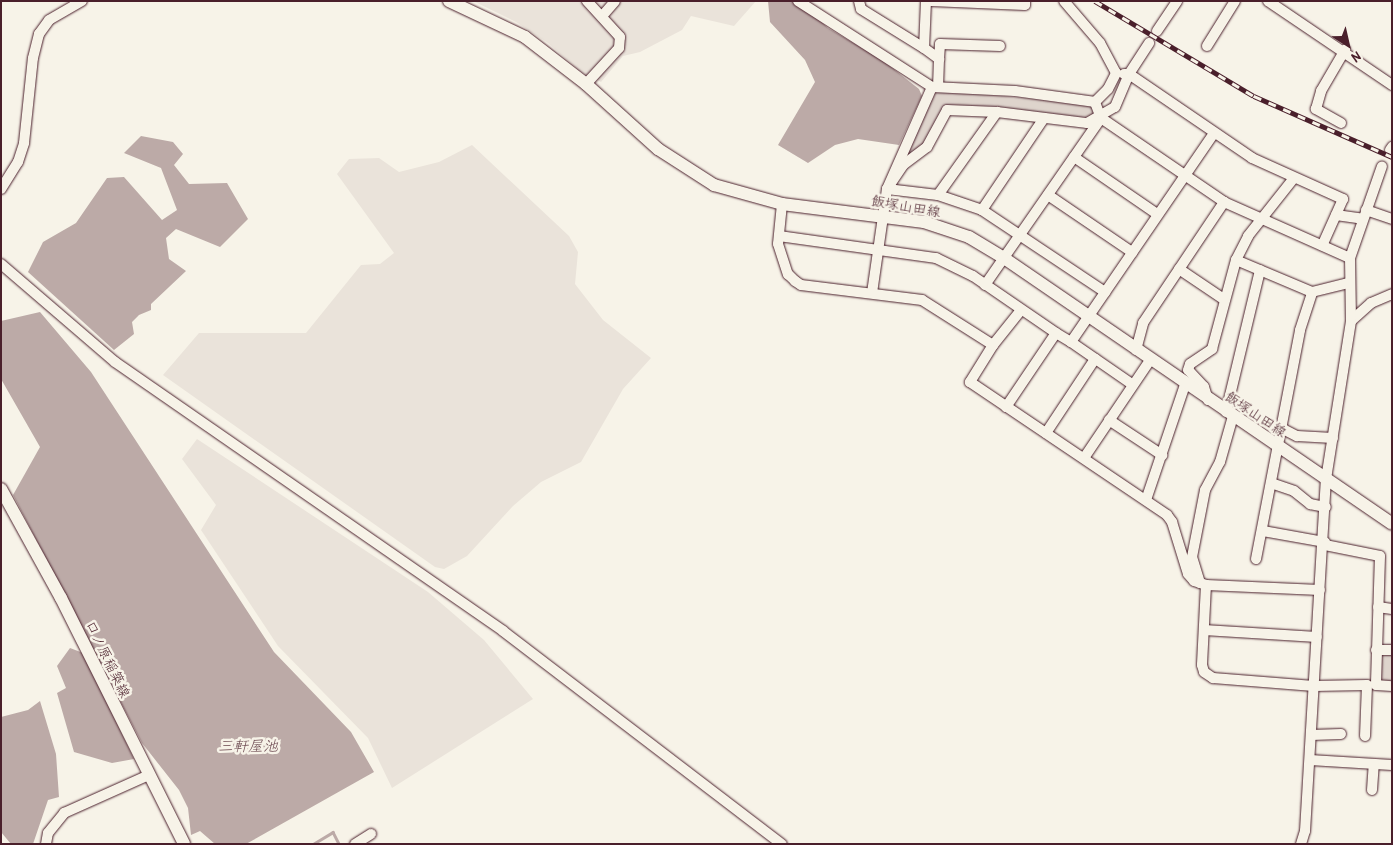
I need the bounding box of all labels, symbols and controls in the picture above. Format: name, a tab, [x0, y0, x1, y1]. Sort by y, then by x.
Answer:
north arrow	[1323, 20, 1373, 70]
text: N	[1348, 48, 1365, 68]
street label: 飯塚山田線	[870, 192, 942, 220]
street label: 飯塚山田線	[1222, 387, 1290, 441]
street label: 口ノ原稲築線	[82, 618, 134, 700]
water label: 三軒屋池	[218, 737, 278, 755]

